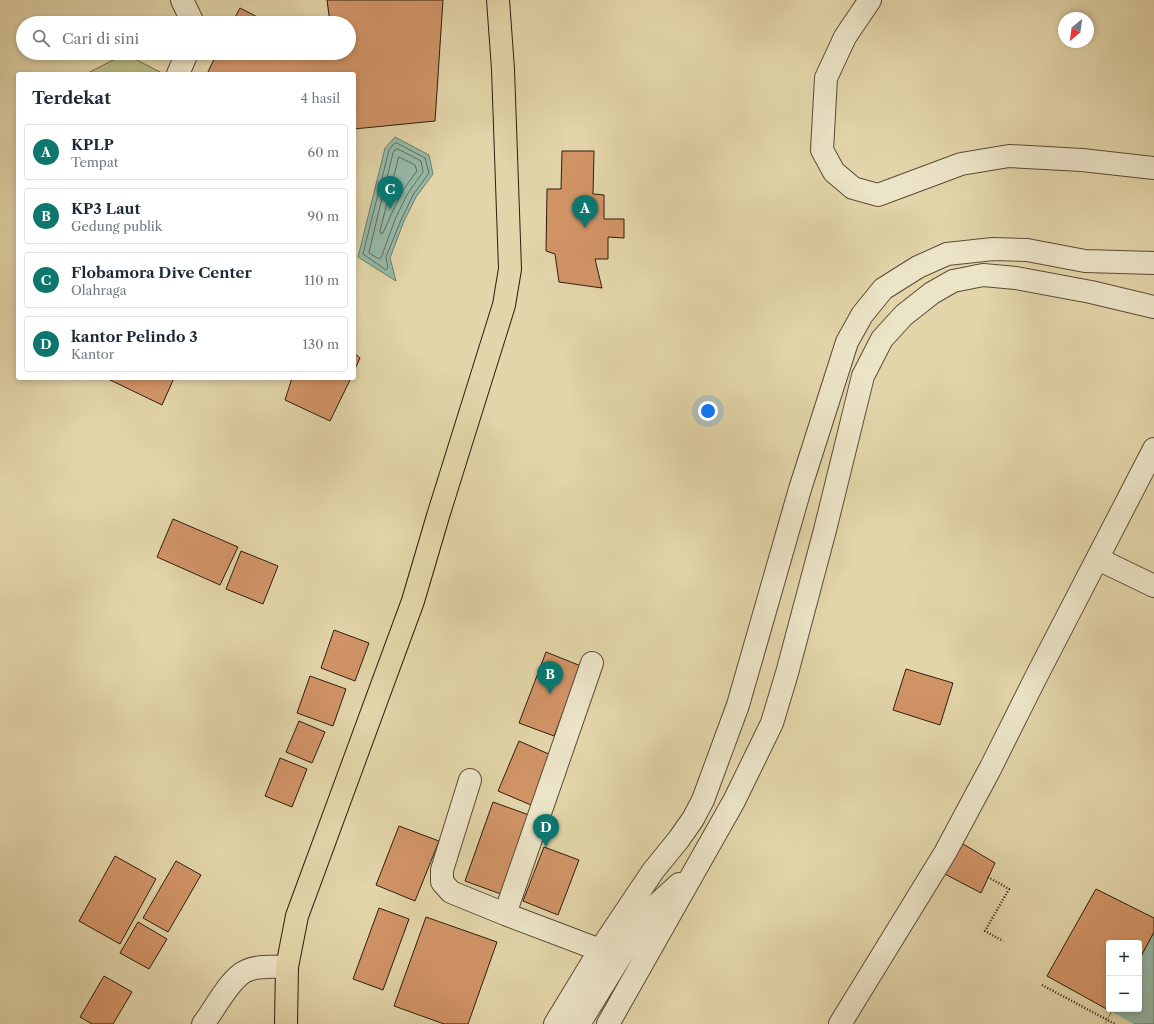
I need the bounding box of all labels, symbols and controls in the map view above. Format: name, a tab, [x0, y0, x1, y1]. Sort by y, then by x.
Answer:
north arrow	[1058, 12, 1094, 48]
search box	[16, 16, 356, 60]
icon: search	[30, 27, 52, 49]
text: Cari di sini	[62, 29, 139, 48]
text: Terdekat	[32, 88, 111, 108]
text: 4 hasil	[301, 90, 340, 106]
text: KPLP	[71, 135, 114, 154]
text: A	[41, 144, 51, 160]
text: 60 m	[308, 144, 339, 160]
text: Tempat	[71, 154, 118, 170]
pin: C	[377, 176, 403, 209]
pin: A	[572, 195, 598, 228]
text: KP3 Laut	[71, 199, 141, 218]
text: B	[41, 208, 51, 224]
text: 90 m	[308, 208, 339, 224]
text: Gedung publik	[71, 218, 162, 234]
text: Flobamora Dive Center	[71, 263, 252, 282]
text: C	[41, 272, 51, 288]
text: 110 m	[304, 272, 339, 288]
text: Olahraga	[71, 282, 127, 298]
text: kantor Pelindo 3	[71, 327, 198, 346]
text: D	[40, 336, 52, 352]
text: 130 m	[303, 336, 339, 352]
text: Kantor	[71, 346, 114, 362]
your location	[698, 401, 718, 421]
pin: B	[537, 661, 563, 694]
pin: D	[533, 814, 559, 847]
map controls	[1106, 940, 1142, 1012]
button: +	[1106, 940, 1142, 976]
button: −	[1106, 976, 1142, 1012]

